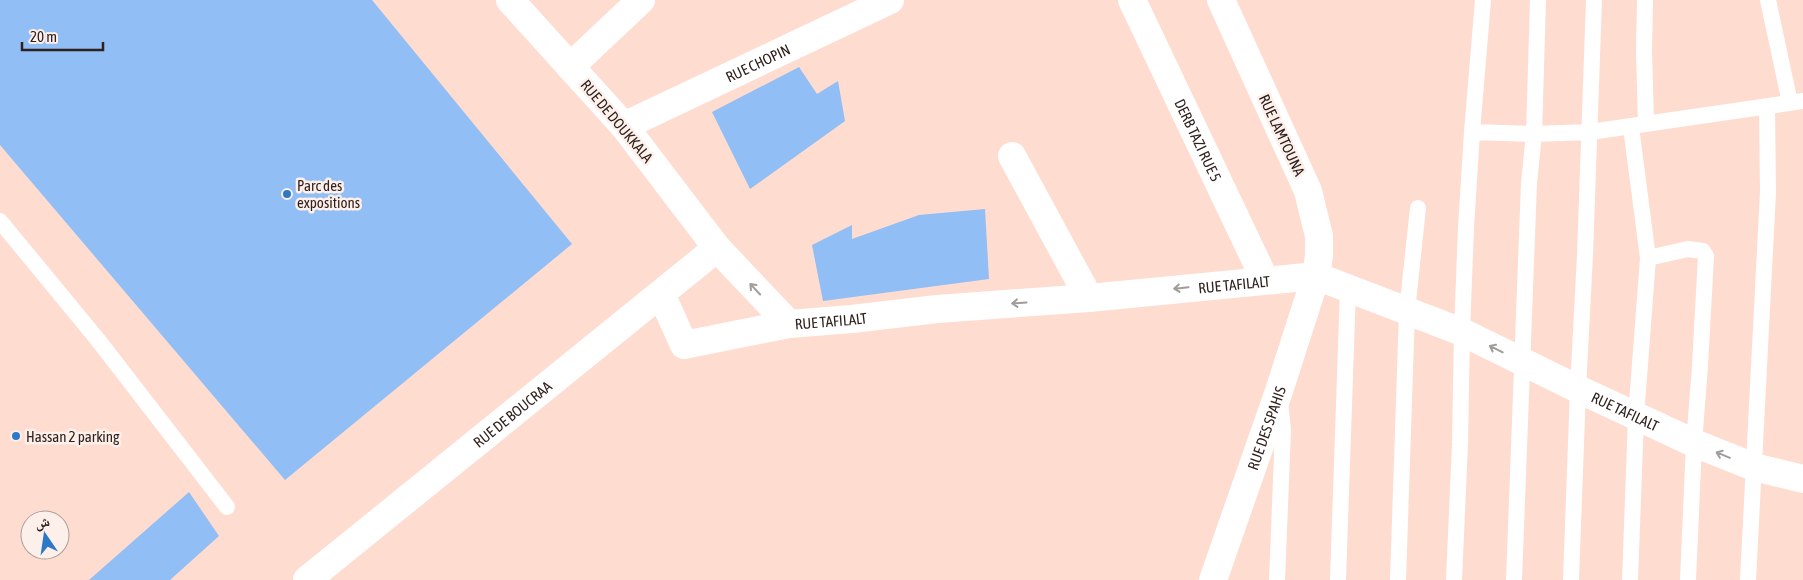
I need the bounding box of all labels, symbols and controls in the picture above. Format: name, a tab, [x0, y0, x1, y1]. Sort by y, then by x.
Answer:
scale bar	[22, 20, 104, 52]
text: 20 m	[30, 28, 57, 45]
street label: RUE CHOPIN	[723, 40, 793, 85]
street label: RUE DE DOUKKALA	[577, 76, 657, 166]
street label: RUE LAMTOUNA	[1256, 91, 1309, 179]
street label: DERB TAZI RUE 5	[1172, 96, 1225, 184]
place label: Parc des expositions	[297, 177, 360, 211]
marker: Parc des expositions	[281, 188, 293, 200]
street label: RUE TAFILALT	[1197, 272, 1271, 296]
one-way arrow	[749, 282, 761, 295]
one-way arrow	[1173, 283, 1189, 293]
one-way arrow	[1011, 298, 1027, 308]
street label: RUE TAFILALT	[794, 309, 868, 332]
one-way arrow	[1489, 344, 1504, 354]
street label: RUE DE BOUCRAA	[470, 377, 555, 450]
street label: RUE DES SPAHIS	[1244, 384, 1288, 472]
street label: RUE TAFILALT	[1589, 388, 1662, 434]
place label: Hassan 2 parking	[26, 428, 120, 445]
marker: Hassan 2 parking	[10, 430, 22, 442]
one-way arrow	[1716, 449, 1731, 459]
north arrow	[20, 510, 70, 560]
text: ش	[33, 513, 51, 533]

